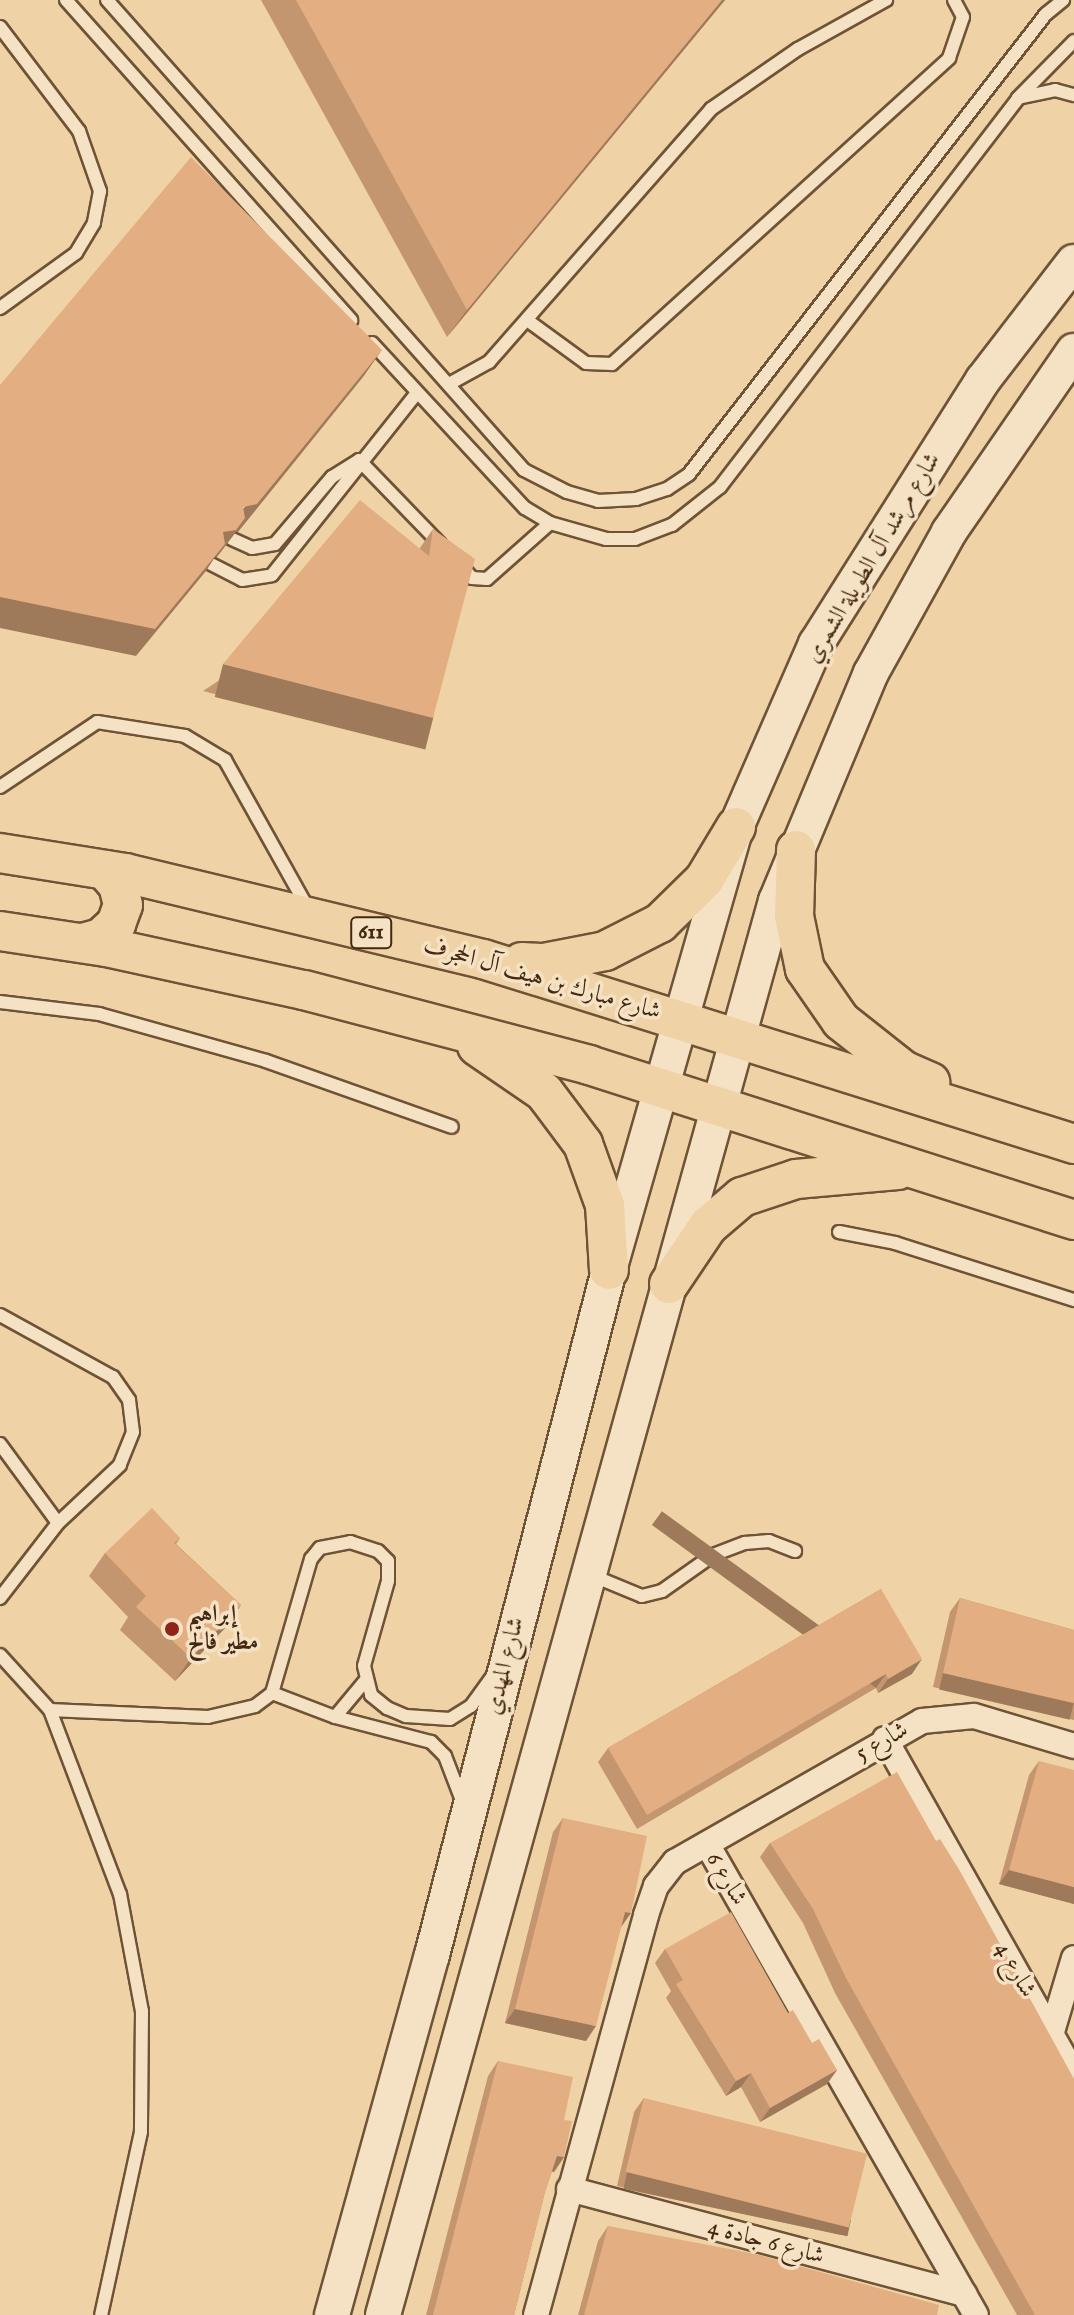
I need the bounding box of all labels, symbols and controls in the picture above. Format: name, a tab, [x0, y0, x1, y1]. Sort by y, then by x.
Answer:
street label: شارع مرشد آل الطويلة الشمري	[799, 448, 947, 668]
road number: 611	[349, 915, 393, 951]
street label: شارع مبارك بن هيف آل الحجرف	[420, 931, 664, 1027]
place label: إبراهيم مطير فالح	[188, 1601, 258, 1657]
street label: شارع المهدي	[479, 1614, 531, 1718]
marker: إبراهيم مطير فالح	[163, 1620, 181, 1638]
street label: شارع 5	[851, 1716, 913, 1768]
street label: شارع 6	[699, 1847, 753, 1911]
street label: شارع 4	[988, 1937, 1042, 2003]
street label: شارع 6 جادة 4	[705, 2213, 827, 2271]

